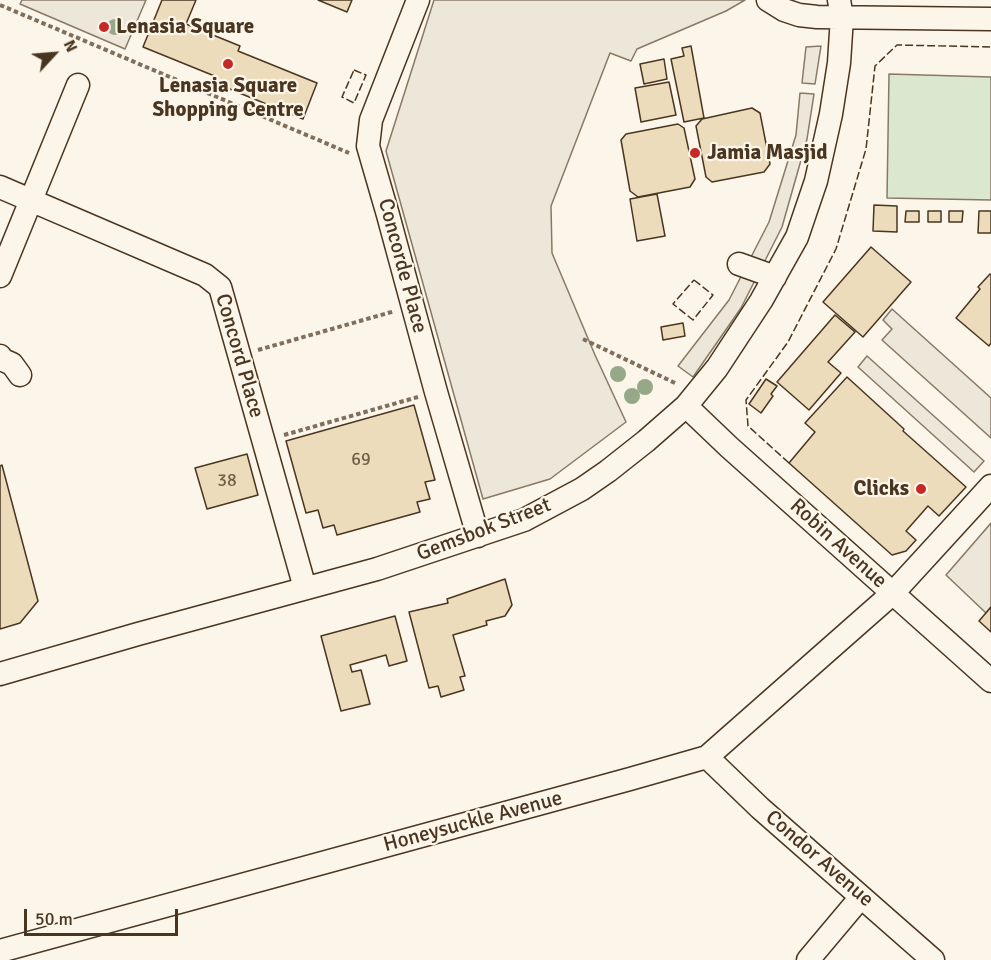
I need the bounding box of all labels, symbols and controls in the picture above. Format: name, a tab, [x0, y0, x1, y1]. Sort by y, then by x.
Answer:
place label: Lenasia Square	[116, 14, 254, 40]
marker: Lenasia Square	[97, 20, 111, 34]
north arrow	[24, 24, 84, 84]
text: N	[59, 37, 82, 55]
marker: Lenasia Square Shopping Centre	[221, 57, 235, 71]
place label: Lenasia Square Shopping Centre	[152, 73, 304, 123]
place label: Jamia Masjid	[707, 140, 827, 166]
marker: Jamia Masjid	[688, 146, 702, 160]
street label: Concorde Place	[372, 196, 432, 336]
street label: Concord Place	[209, 291, 269, 421]
house number: 69	[351, 449, 371, 471]
house number: 38	[217, 470, 237, 492]
place label: Clicks	[853, 476, 909, 502]
marker: Clicks	[914, 482, 928, 496]
street label: Gemsbok Street	[413, 493, 555, 567]
street label: Robin Avenue	[784, 494, 892, 594]
street label: Honeysuckle Avenue	[381, 786, 565, 858]
street label: Condor Avenue	[760, 805, 878, 913]
scale bar	[27, 897, 182, 935]
text: 50 m	[35, 908, 73, 930]

